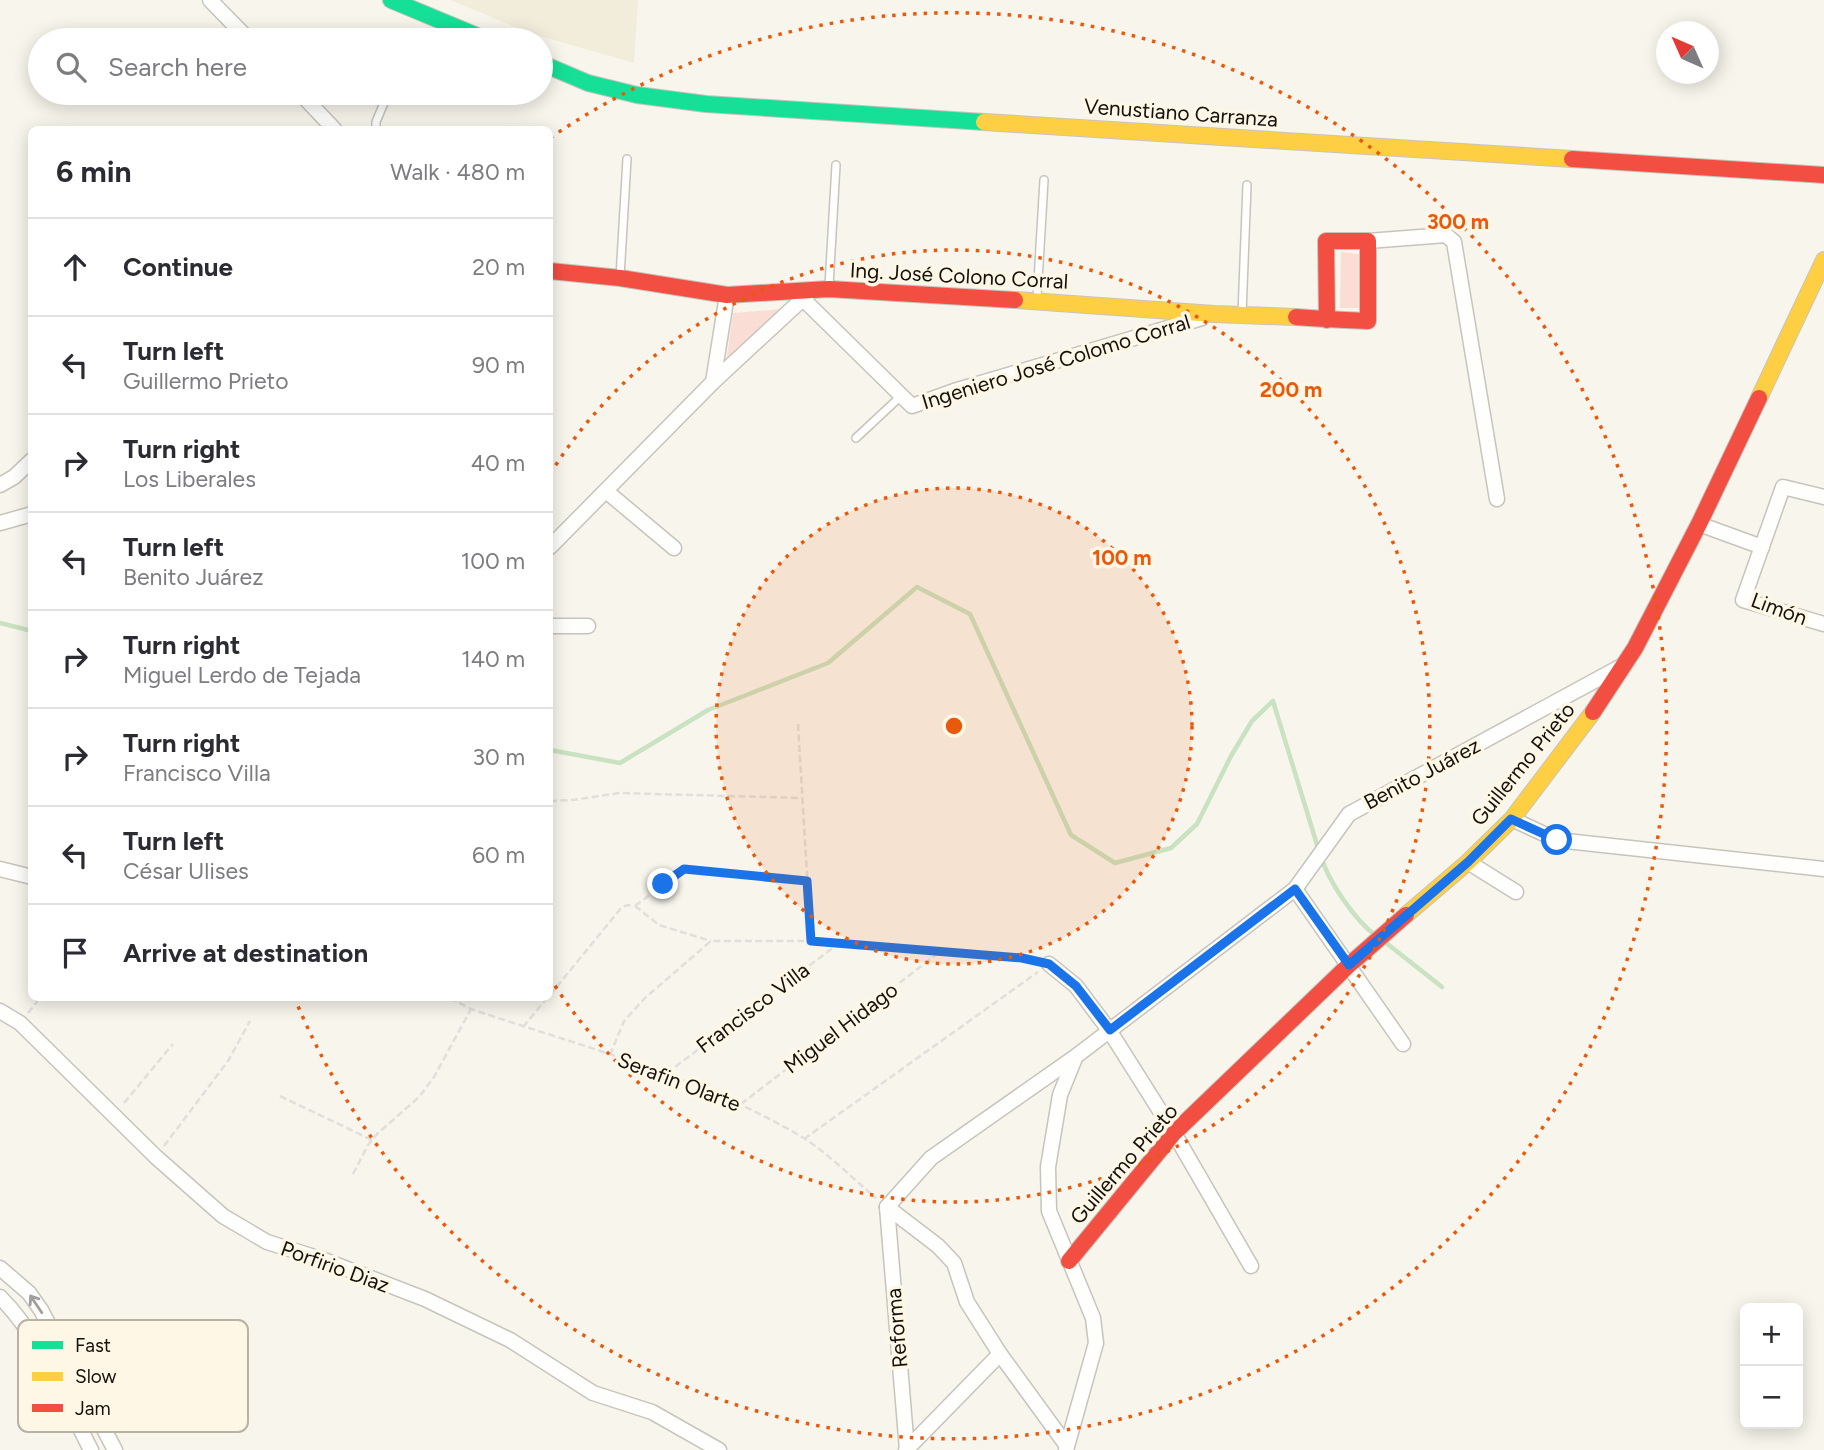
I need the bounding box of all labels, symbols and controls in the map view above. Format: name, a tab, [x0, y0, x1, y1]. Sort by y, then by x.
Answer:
north arrow	[1656, 21, 1719, 84]
search box	[28, 28, 553, 105]
icon: search	[52, 48, 90, 86]
text: Search here	[108, 51, 247, 83]
street label: Venustiano Carranza	[1083, 93, 1279, 132]
text: 6 min	[56, 153, 132, 190]
text: Walk · 480 m	[390, 158, 525, 186]
text: 300 m	[1427, 209, 1489, 234]
icon: ahead	[56, 248, 94, 286]
text: Continue	[123, 251, 233, 283]
text: 20 m	[472, 253, 525, 281]
street label: Ing. José Colono Corral	[849, 257, 1069, 294]
street label: Ingeniero José Colomo Corral	[919, 309, 1193, 414]
text: Turn left	[123, 335, 224, 367]
icon: left	[56, 346, 94, 384]
text: 90 m	[472, 351, 525, 379]
text: Guillermo Prieto	[123, 367, 289, 395]
text: 200 m	[1260, 377, 1322, 402]
text: Turn right	[123, 433, 240, 465]
icon: right	[56, 444, 94, 482]
text: 40 m	[471, 449, 525, 477]
text: Los Liberales	[123, 465, 256, 493]
text: Turn left	[123, 531, 224, 563]
icon: left	[56, 542, 94, 580]
text: 100 m	[1092, 545, 1152, 570]
text: 100 m	[461, 547, 525, 575]
text: Benito Juárez	[123, 563, 263, 591]
street label: Limón	[1748, 587, 1810, 630]
text: Turn right	[123, 629, 240, 661]
icon: right	[56, 640, 94, 678]
text: 140 m	[461, 645, 525, 673]
text: Miguel Lerdo de Tejada	[123, 661, 361, 689]
street label: Guillermo Prieto	[1465, 697, 1580, 830]
centre of rings	[942, 714, 966, 738]
text: Turn right	[123, 727, 240, 759]
street label: Benito Juárez	[1359, 732, 1484, 815]
icon: right	[56, 738, 94, 776]
text: 30 m	[472, 743, 525, 771]
text: Francisco Villa	[123, 759, 271, 787]
route start	[1541, 824, 1572, 855]
text: Turn left	[123, 825, 224, 857]
icon: left	[56, 836, 94, 874]
text: 60 m	[472, 841, 525, 869]
text: César Ulises	[123, 857, 249, 885]
route end	[647, 868, 678, 899]
icon: arrive	[56, 934, 94, 972]
text: Arrive at destination	[123, 937, 368, 969]
street label: Francisco Villa	[691, 957, 814, 1058]
street label: Miguel Hidago	[779, 977, 903, 1079]
street label: Serafin Olarte	[614, 1047, 744, 1116]
street label: Guillermo Prieto	[1065, 1098, 1183, 1229]
street label: Porfirio Diaz	[278, 1235, 393, 1298]
street label: Reforma	[881, 1287, 912, 1369]
one-way arrow	[29, 1295, 43, 1314]
map controls	[1740, 1303, 1803, 1429]
button: +	[1740, 1303, 1803, 1366]
legend	[18, 1320, 248, 1432]
text: Fast	[75, 1334, 111, 1357]
text: Slow	[75, 1365, 117, 1388]
button: −	[1740, 1366, 1803, 1429]
text: Jam	[75, 1397, 111, 1420]

